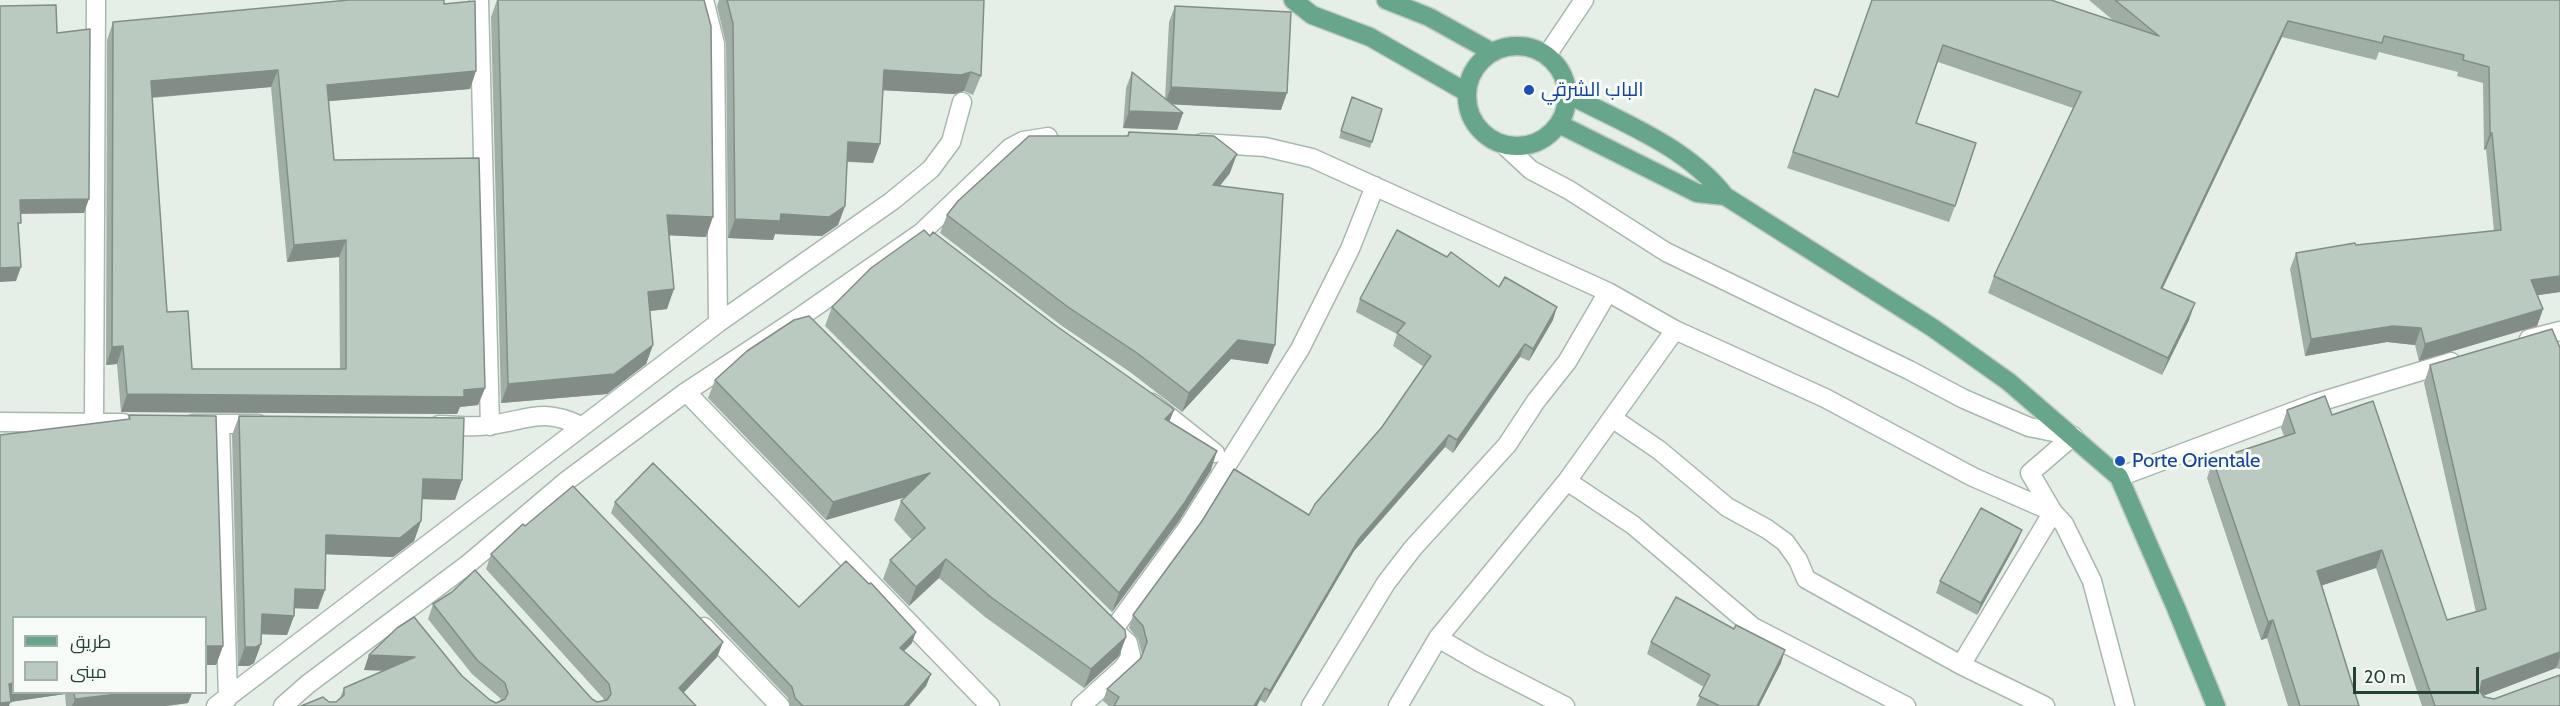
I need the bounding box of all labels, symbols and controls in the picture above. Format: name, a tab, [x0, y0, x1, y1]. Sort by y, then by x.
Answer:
place label: الباب الشرقي	[1541, 78, 1644, 102]
marker: الباب الشرقي	[1522, 83, 1536, 97]
place label: Porte Orientale	[2132, 449, 2260, 473]
marker: Porte Orientale	[2113, 454, 2127, 468]
legend	[12, 616, 207, 694]
text: طريق	[70, 631, 111, 653]
scale bar	[2356, 655, 2482, 693]
text: مبنى	[70, 661, 107, 683]
text: 20 m	[2364, 666, 2406, 688]

